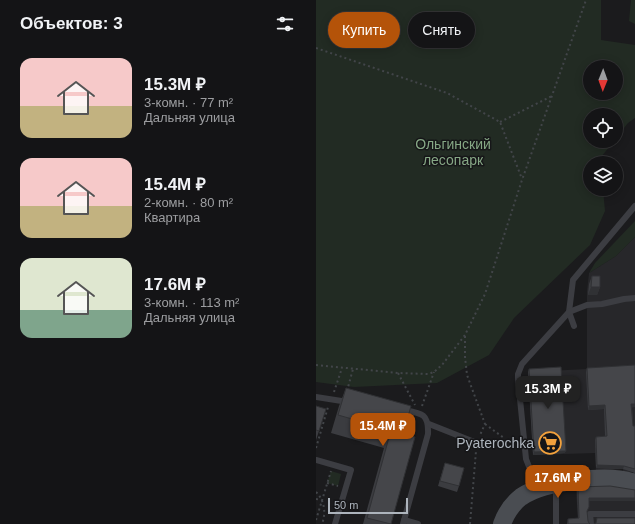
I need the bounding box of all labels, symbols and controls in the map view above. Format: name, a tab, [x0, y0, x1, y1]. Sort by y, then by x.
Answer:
chip: Купить	[328, 12, 400, 48]
chip: Снять	[408, 12, 475, 48]
icon: filters	[274, 13, 296, 35]
text: Объектов: 3	[20, 14, 123, 33]
north arrow	[583, 60, 623, 100]
map controls	[583, 60, 623, 196]
icon: home	[52, 74, 100, 122]
text: 15.3M ₽	[144, 75, 206, 94]
text: 3-комн. · 77 m²	[144, 95, 233, 110]
button: locate	[583, 108, 623, 148]
text: Дальняя улица	[144, 110, 235, 125]
park label: Ольгинский лесопарк	[415, 136, 491, 168]
button: layers	[583, 156, 623, 196]
icon: home	[52, 174, 100, 222]
text: 15.4M ₽	[144, 175, 206, 194]
text: 2-комн. · 80 m²	[144, 195, 233, 210]
text: Квартира	[144, 210, 200, 225]
icon: home	[52, 274, 100, 322]
text: 17.6M ₽	[144, 275, 206, 294]
text: 3-комн. · 113 m²	[144, 295, 239, 310]
text: Дальняя улица	[144, 310, 235, 325]
pin: 15.3M ₽	[511, 376, 585, 410]
text: 15.3M ₽	[524, 381, 572, 396]
pin: 15.4M ₽	[346, 413, 420, 447]
text: 15.4M ₽	[359, 418, 407, 433]
supermarket icon: Pyaterochka	[537, 430, 563, 456]
place label: Pyaterochka	[456, 435, 534, 451]
pin: 17.6M ₽	[521, 465, 595, 499]
text: 17.6M ₽	[534, 470, 582, 485]
scale bar	[328, 496, 408, 515]
text: 50 m	[334, 499, 358, 511]

